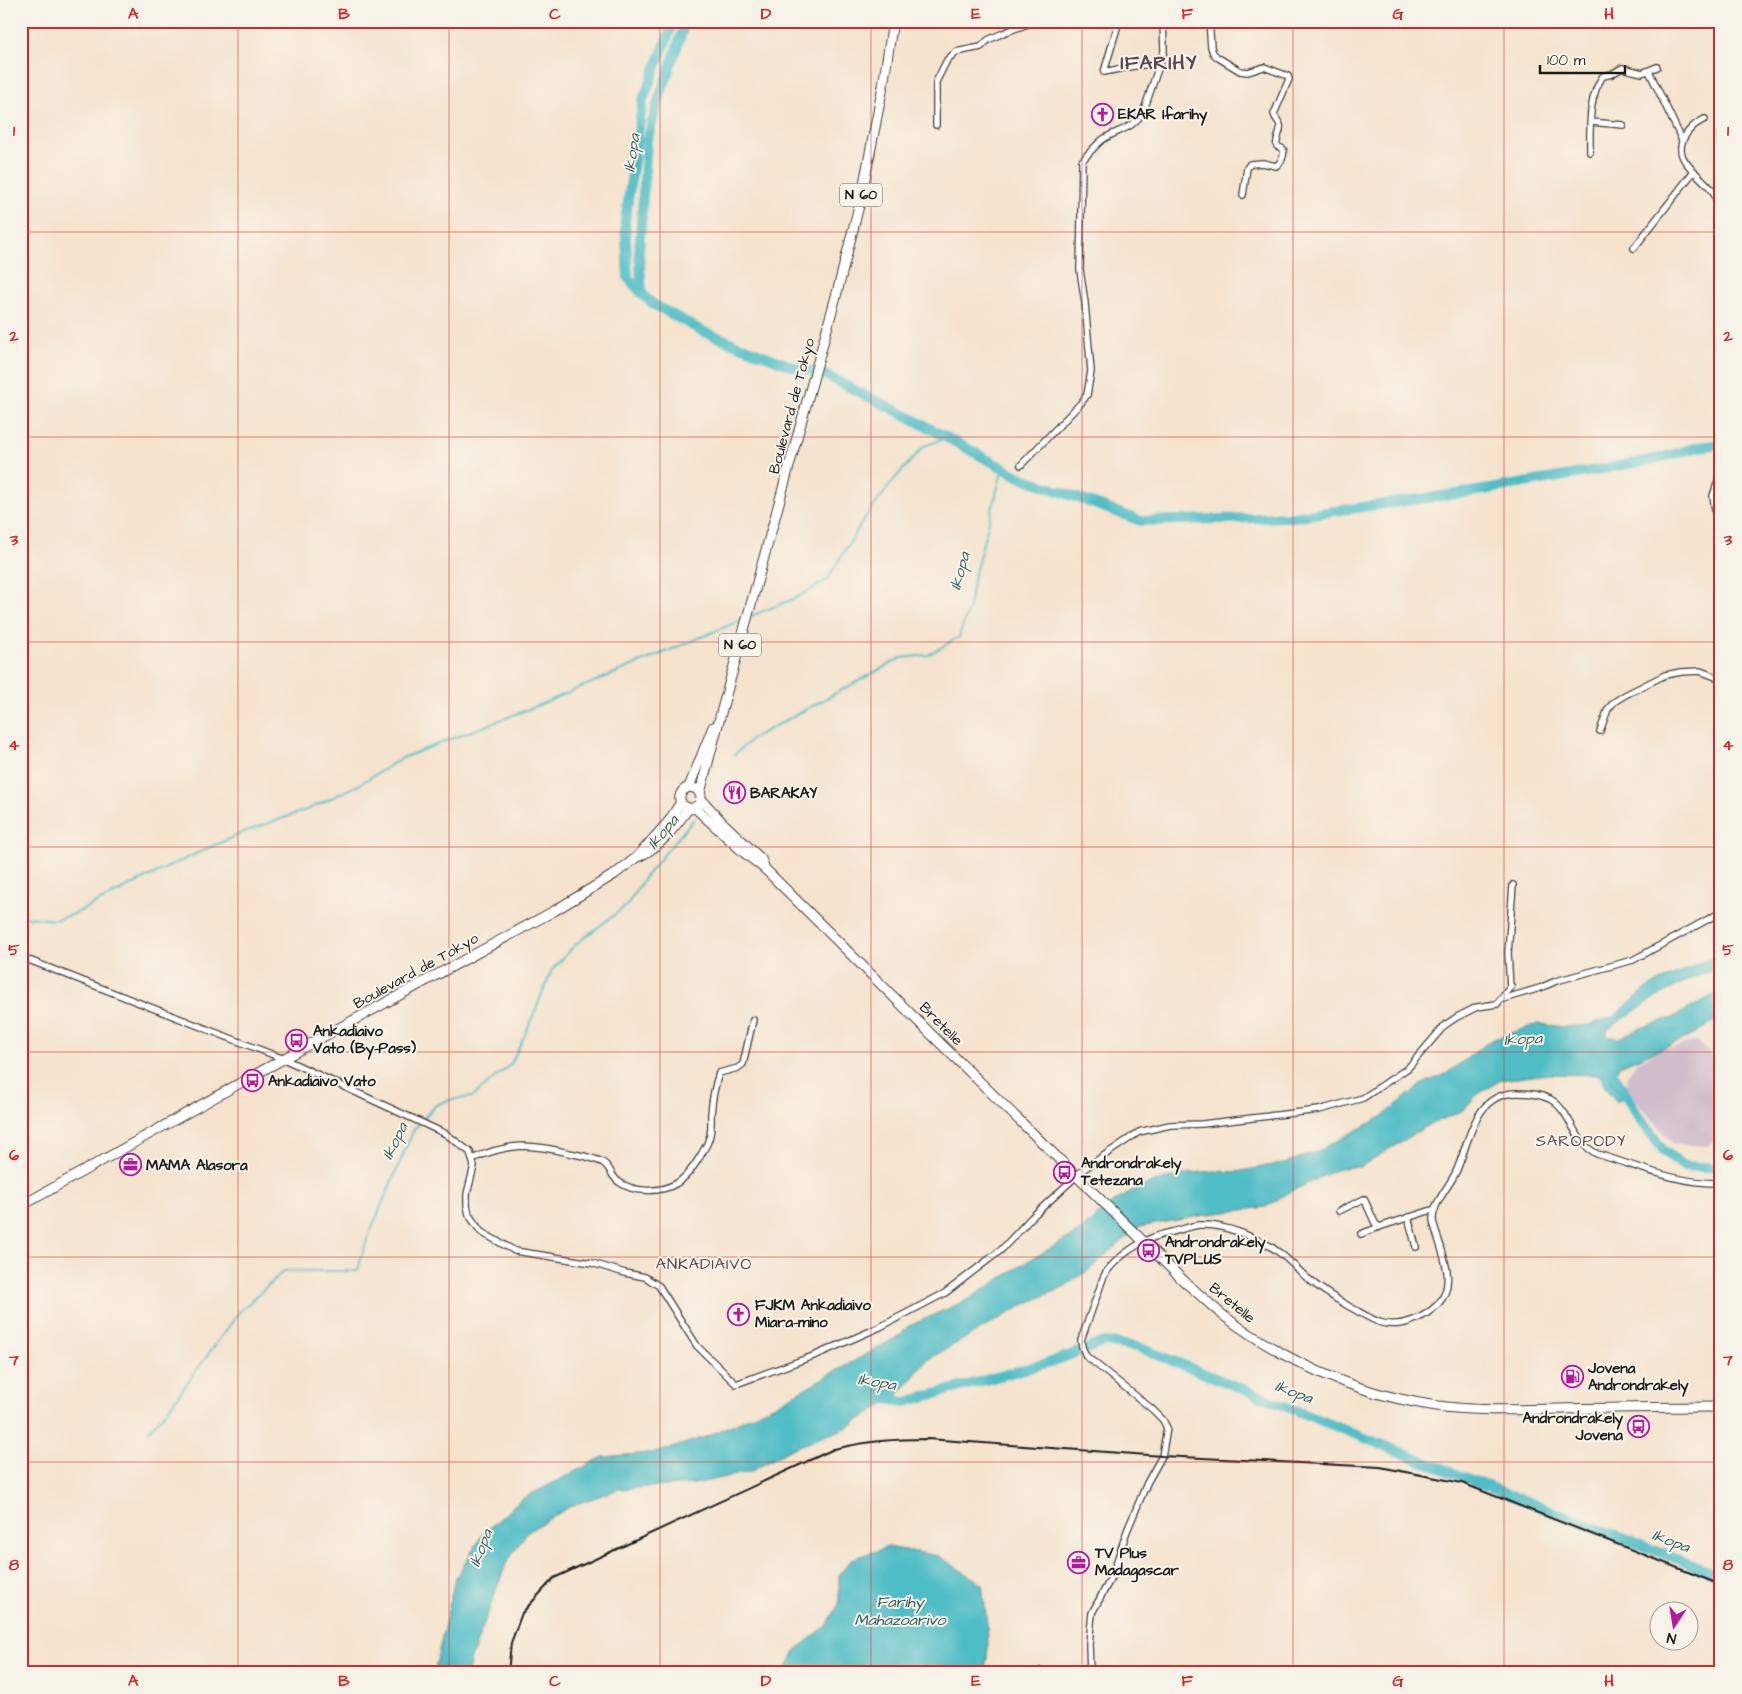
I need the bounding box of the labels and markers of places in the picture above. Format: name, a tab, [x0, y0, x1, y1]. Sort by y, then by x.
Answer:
church icon: EKAR Ifarihy	[1090, 102, 1114, 126]
place label: EKAR Ifarihy	[1118, 104, 1208, 126]
restaurant icon: BARAKAY	[722, 781, 746, 805]
place label: BARAKAY	[750, 783, 818, 804]
place label: Ankadiaivo Vato (By-Pass)	[312, 1021, 417, 1060]
bus stop icon: Ankadiaivo Vato (By-Pass)	[285, 1028, 309, 1052]
bus stop icon: Ankadiaivo Vato	[240, 1069, 264, 1093]
place label: Ankadiaivo Vato	[268, 1071, 376, 1092]
office icon: MAMA Alasora	[118, 1153, 142, 1177]
place label: Androndrakely Tetezana	[1080, 1153, 1182, 1191]
place label: MAMA Alasora	[146, 1155, 248, 1176]
bus stop icon: Androndrakely Tetezana	[1053, 1160, 1077, 1184]
place label: Androndrakely TVPLUS	[1164, 1232, 1266, 1270]
bus stop icon: Androndrakely TVPLUS	[1137, 1239, 1161, 1263]
place label: FJKM Ankadiaivo Miara-mino	[755, 1295, 871, 1333]
church icon: FJKM Ankadiaivo Miara-mino	[727, 1302, 751, 1326]
place label: Jovena Androndrakely	[1587, 1358, 1689, 1397]
fuel station icon: Jovena Androndrakely	[1560, 1365, 1584, 1389]
place label: Androndrakely Jovena	[1522, 1408, 1624, 1446]
bus stop icon: Androndrakely Jovena	[1627, 1415, 1651, 1439]
place label: TV Plus Madagascar	[1094, 1543, 1179, 1583]
office icon: TV Plus Madagascar	[1067, 1550, 1091, 1574]

